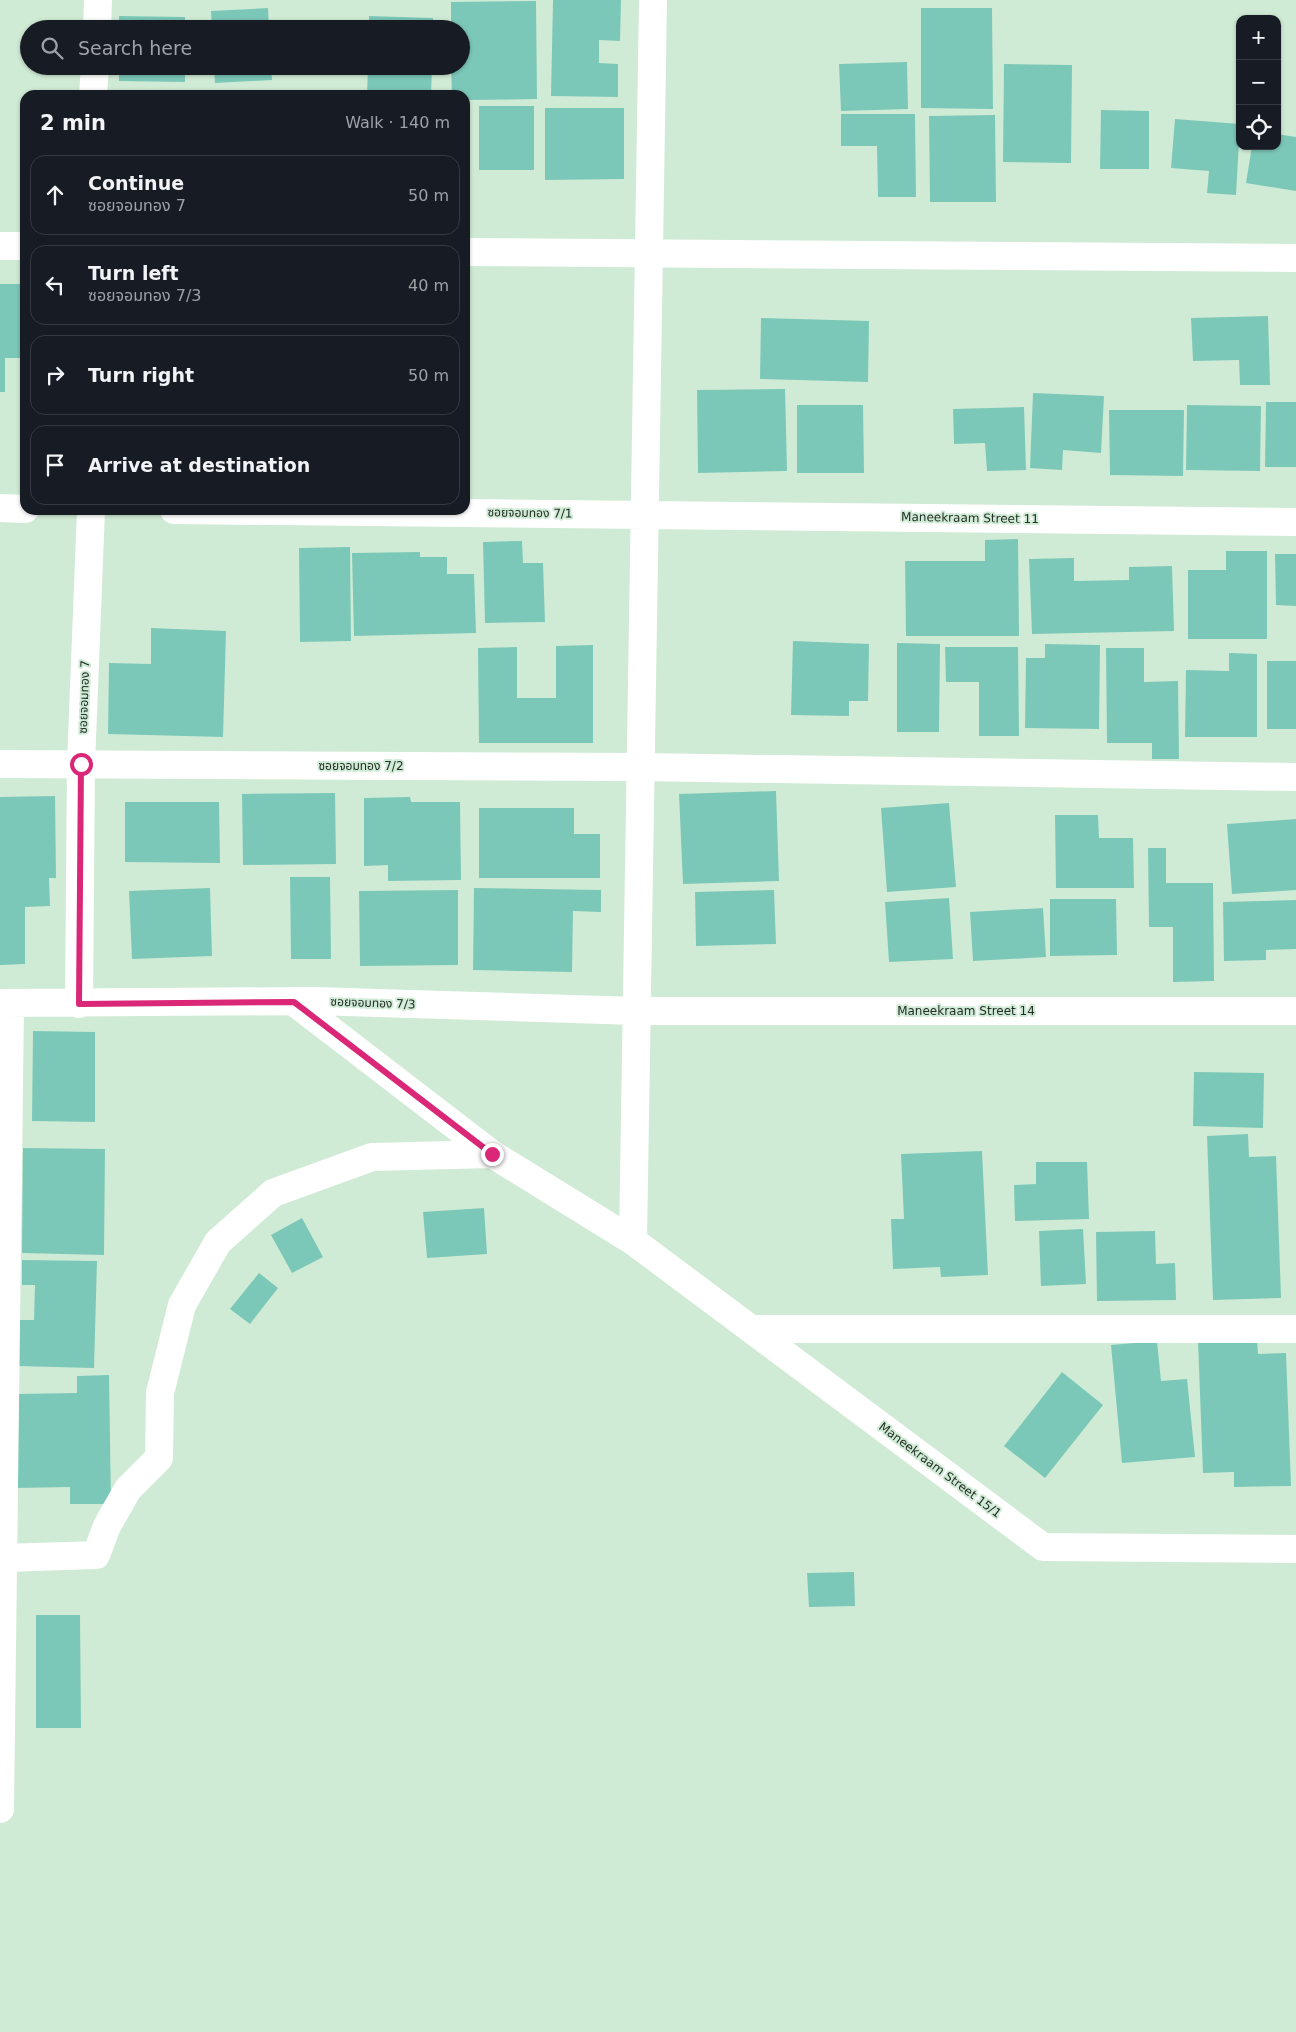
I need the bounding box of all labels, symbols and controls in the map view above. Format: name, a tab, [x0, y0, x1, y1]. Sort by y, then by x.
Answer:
map controls	[1236, 15, 1281, 150]
button: +	[1236, 15, 1281, 60]
search box	[20, 20, 470, 75]
icon: search	[38, 34, 66, 62]
text: Search here	[78, 37, 192, 59]
button: −	[1236, 60, 1281, 105]
button: locate	[1236, 105, 1281, 150]
text: 2 min	[40, 111, 106, 135]
text: Walk · 140 m	[345, 113, 450, 132]
text: Continue	[88, 172, 184, 194]
icon: ahead	[41, 181, 69, 209]
text: 50 m	[408, 186, 449, 205]
text: ซอยจอมทอง 7	[88, 196, 186, 215]
text: Turn left	[88, 262, 179, 284]
icon: left	[41, 271, 69, 299]
text: 40 m	[408, 276, 449, 295]
text: ซอยจอมทอง 7/3	[88, 286, 201, 305]
icon: right	[41, 361, 69, 389]
text: Turn right	[88, 364, 194, 386]
text: 50 m	[408, 366, 449, 385]
icon: arrive	[41, 451, 69, 479]
text: Arrive at destination	[88, 454, 310, 476]
street label: ซอยจอมทอง 7/1	[487, 505, 573, 521]
street label: Maneekraam Street 11	[901, 510, 1039, 526]
street label: ซอยจอมทอง 7	[76, 660, 92, 734]
route start	[70, 753, 93, 776]
street label: ซอยจอมทอง 7/2	[318, 759, 404, 773]
street label: ซอยจอมทอง 7/3	[330, 995, 416, 1011]
street label: Maneekraam Street 14	[897, 1004, 1035, 1018]
route end	[481, 1143, 504, 1166]
street label: Maneekraam Street 15/1	[876, 1419, 1004, 1521]

